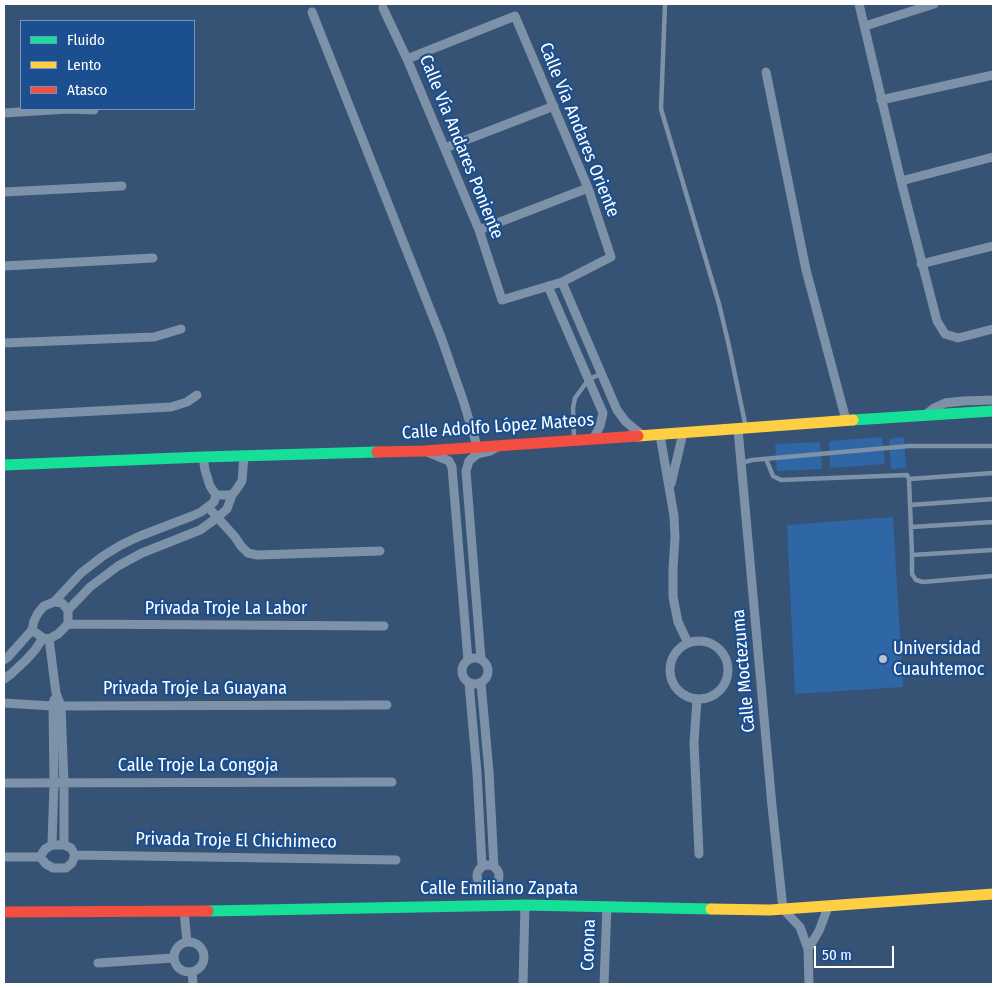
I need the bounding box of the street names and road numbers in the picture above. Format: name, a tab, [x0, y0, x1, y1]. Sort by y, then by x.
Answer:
street label: Calle Vía Andares Oriente	[534, 40, 624, 220]
street label: Calle Vía Andares Poniente	[414, 52, 508, 242]
street label: Calle Adolfo López Mateos	[401, 410, 595, 444]
street label: Privada Troje La Labor	[145, 598, 307, 620]
street label: Calle Moctezuma	[728, 609, 760, 733]
street label: Privada Troje La Guayana	[103, 678, 287, 700]
street label: Calle Troje La Congoja	[118, 755, 278, 777]
street label: Privada Troje El Chichimeco	[135, 828, 337, 854]
street label: Calle Emiliano Zapata	[420, 878, 578, 900]
street label: Corona	[577, 919, 601, 971]

